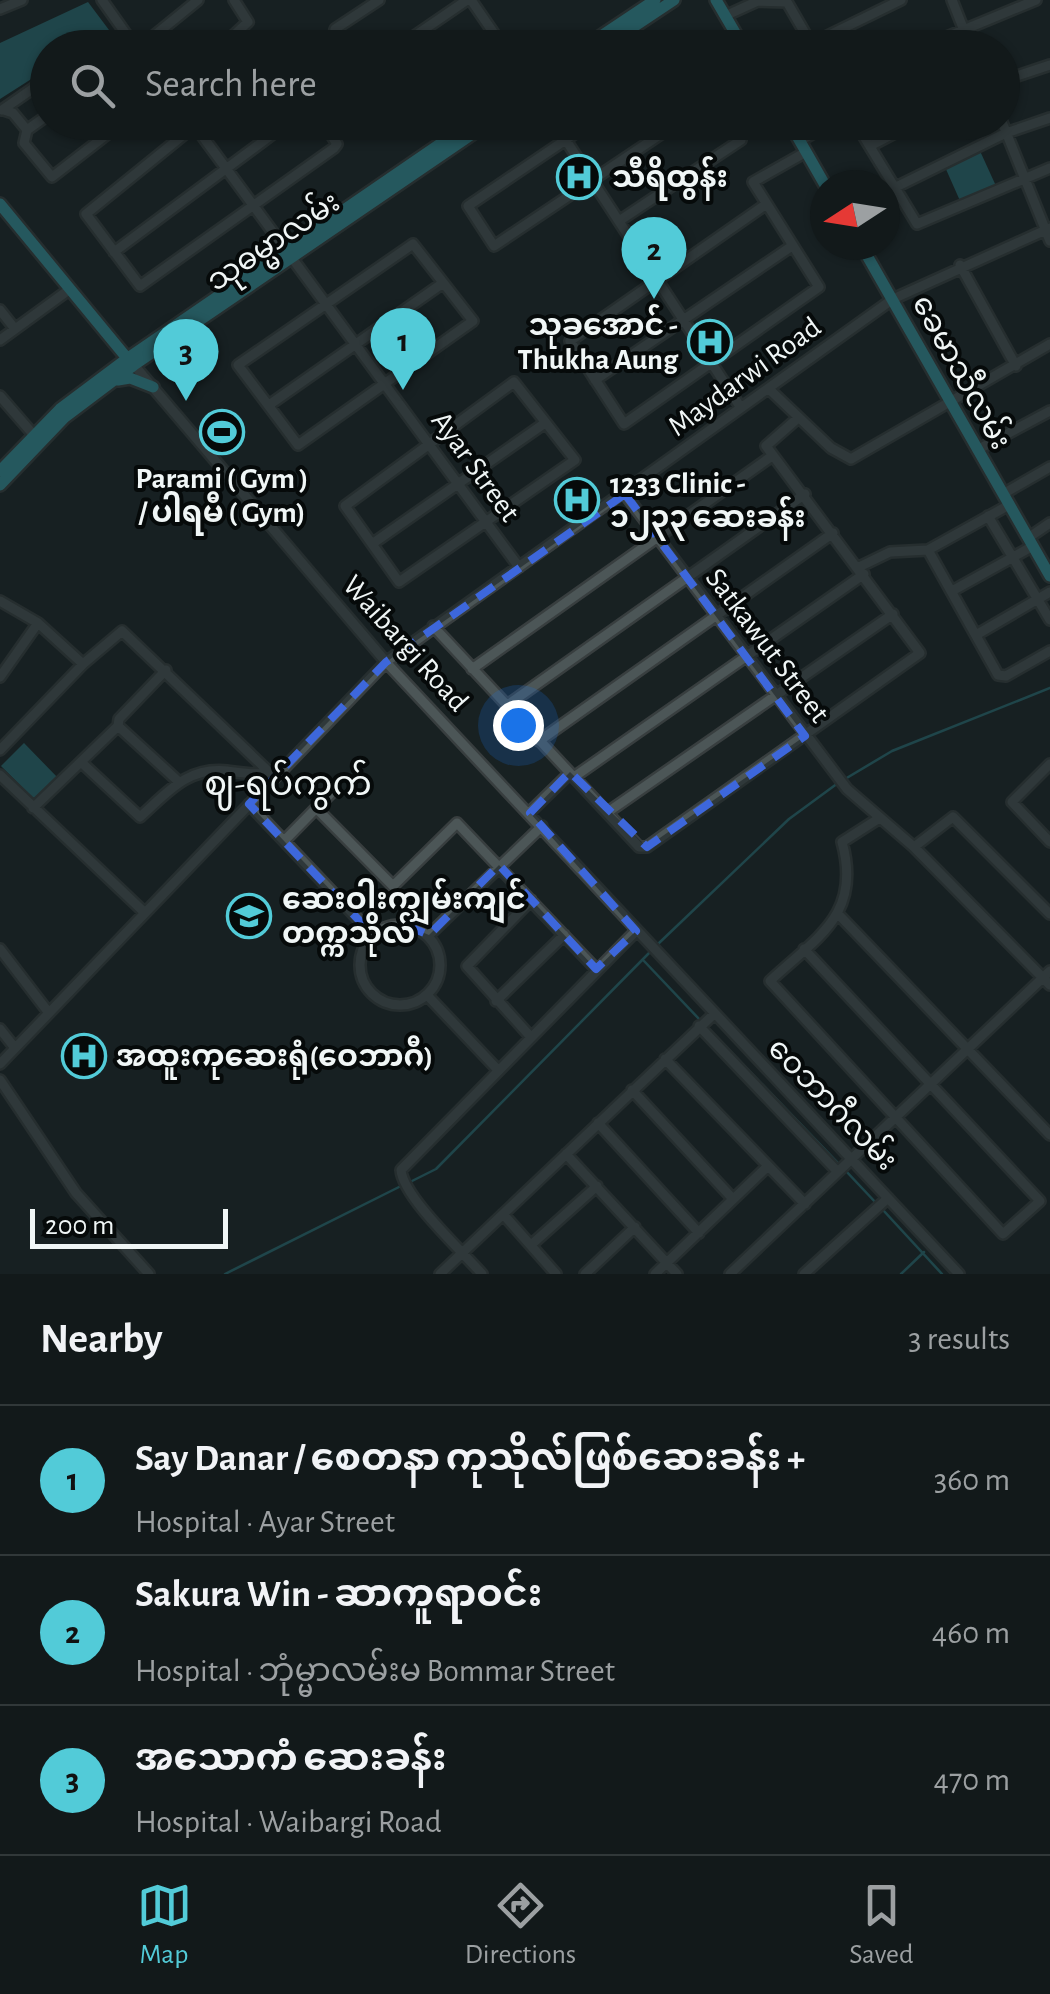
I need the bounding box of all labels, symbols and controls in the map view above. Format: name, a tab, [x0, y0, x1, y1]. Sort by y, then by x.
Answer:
search box	[30, 30, 1020, 140]
icon: search	[65, 58, 120, 113]
text: Search here	[145, 66, 317, 104]
hospital icon: သီရိထွန်း	[556, 154, 602, 200]
place label: သီရိထွန်း	[612, 156, 728, 201]
north arrow	[810, 170, 900, 260]
street label: သုဓမ္မာလမ်း	[198, 180, 351, 305]
pin: 2	[622, 216, 686, 299]
street label: ခေမာသီလမ်း	[907, 287, 1023, 455]
place label: သုခအောင် - Thukha Aung	[518, 304, 679, 375]
pin: 1	[370, 308, 436, 390]
street label: Maydarwi Road	[663, 312, 826, 442]
pin: 3	[154, 318, 218, 401]
hospital icon: သုခအောင် - Thukha Aung	[687, 319, 733, 365]
street label: Ayar Street	[425, 406, 525, 527]
sports icon: Parami ( Gym ) / ပါရမီ ( Gym)	[199, 409, 245, 455]
place label: Parami ( Gym ) / ပါရမီ ( Gym)	[136, 464, 308, 536]
place label: 1233 Clinic - ၁၂၃၃ ဆေးခန်း	[610, 469, 806, 541]
hospital icon: 1233 Clinic - ၁၂၃၃ ဆေးခန်း	[554, 477, 600, 523]
street label: Satkawut Street	[700, 563, 835, 729]
street label: Waibargi Road	[337, 570, 474, 717]
your location	[493, 700, 544, 751]
district label: ဈ-ရပ်ကွက်	[204, 759, 372, 811]
place label: ဆေးဝါးကျွမ်းကျင် တက္ကသိုလ်	[282, 878, 526, 957]
school or university icon: ဆေးဝါးကျွမ်းကျင် တက္ကသိုလ်	[226, 893, 272, 939]
street label: ဝေဘာဂီလမ်း	[762, 1027, 908, 1176]
hospital icon: အထူးကုဆေးရုံ(ဝေဘာဂီ)	[61, 1033, 107, 1079]
place label: အထူးကုဆေးရုံ(ဝေဘာဂီ)	[116, 1035, 433, 1080]
scale bar	[30, 1204, 228, 1248]
text: 200 m	[45, 1212, 114, 1240]
text: Nearby	[40, 1318, 163, 1360]
text: 3 results	[908, 1323, 1010, 1355]
text: Say Danar / စေတနာ ကုသိုလ်ဖြစ်ဆေးခန်း +	[135, 1440, 805, 1478]
text: 1	[67, 1464, 78, 1496]
text: 360 m	[934, 1464, 1010, 1496]
text: Hospital · Ayar Street	[135, 1506, 395, 1538]
text: Sakura Win - ဆာကူရာဝင်း	[135, 1576, 542, 1614]
text: 2	[65, 1617, 80, 1649]
text: 460 m	[932, 1617, 1010, 1649]
text: Hospital · ဘုံမ္မာလမ်းမ Bommar Street	[135, 1655, 615, 1687]
text: အသောကံ ဆေးခန်း	[135, 1740, 447, 1778]
text: 3	[66, 1764, 79, 1796]
text: 470 m	[933, 1764, 1010, 1796]
text: Hospital · Waibargi Road	[135, 1806, 442, 1838]
tab: Map	[137, 1878, 192, 1972]
tab: Directions	[465, 1878, 576, 1972]
tab: Saved	[849, 1878, 913, 1972]

